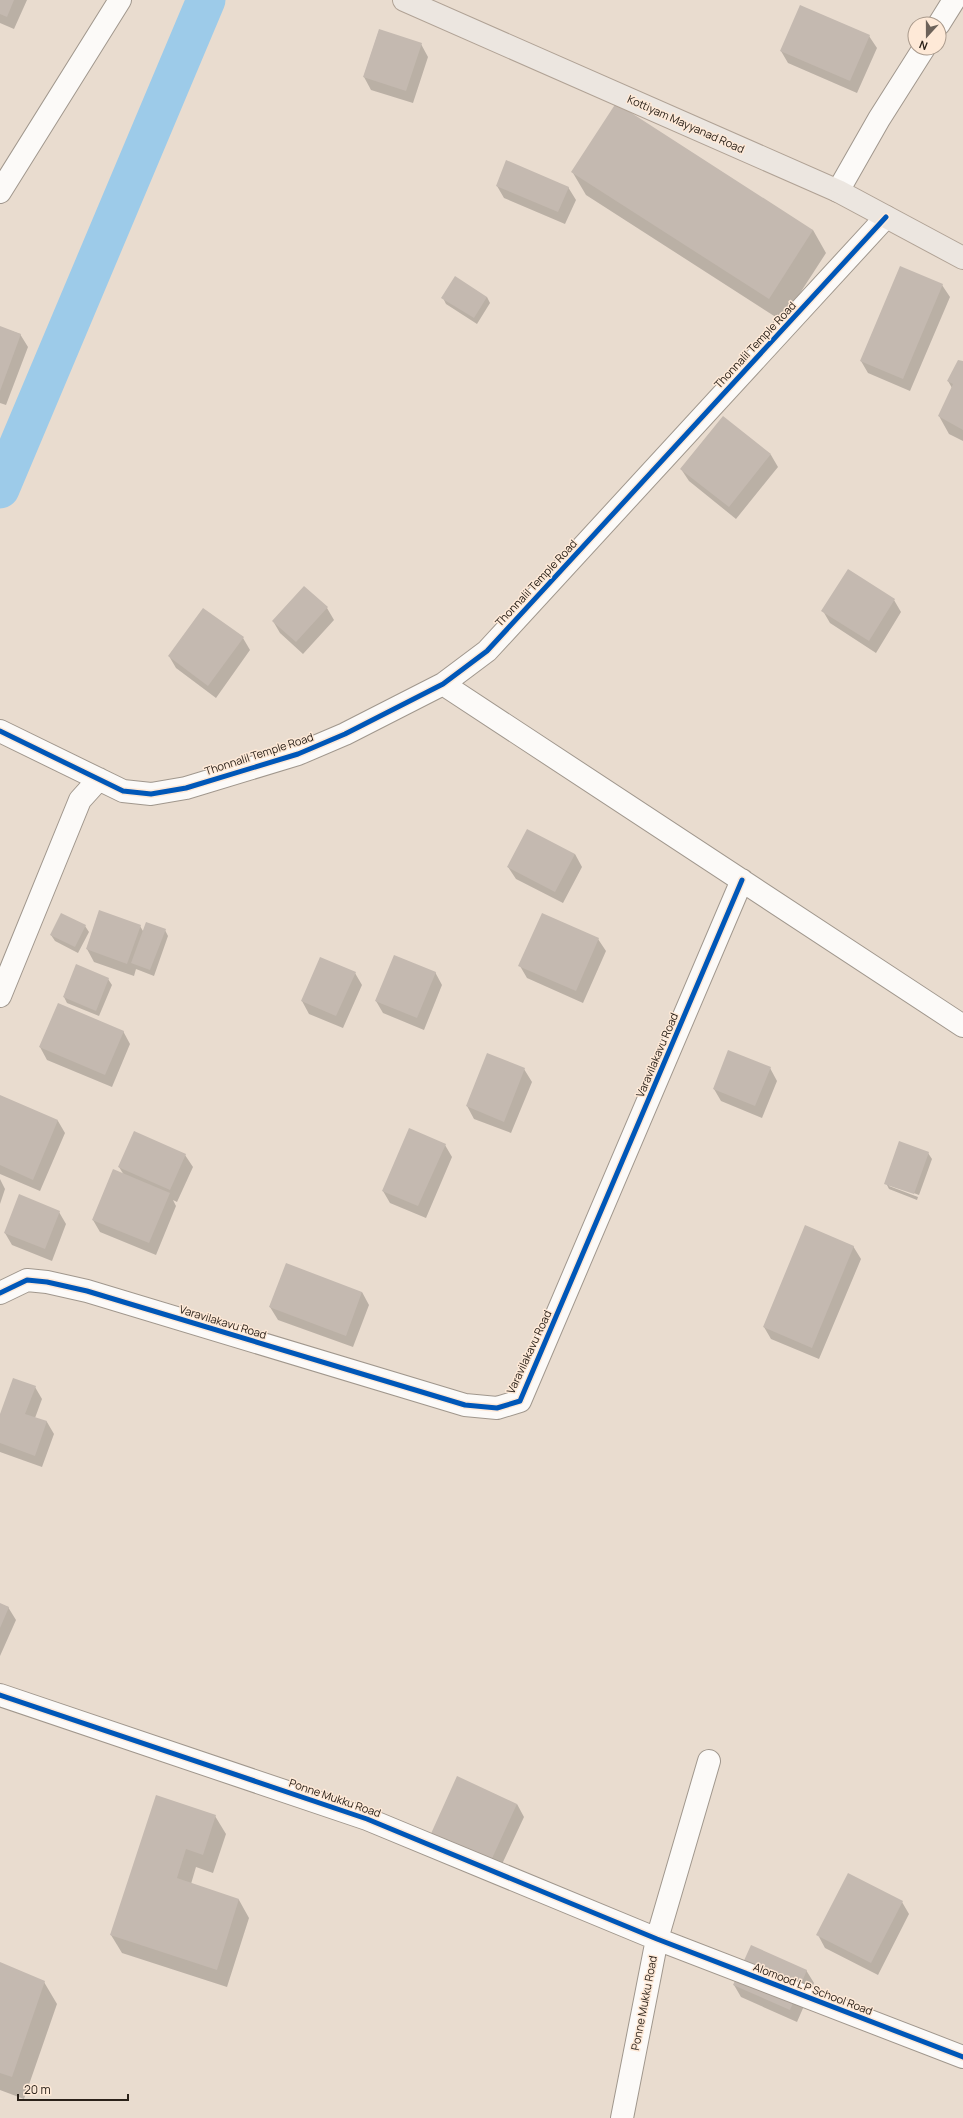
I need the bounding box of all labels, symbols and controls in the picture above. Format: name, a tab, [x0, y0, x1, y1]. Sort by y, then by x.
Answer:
north arrow	[907, 16, 947, 56]
text: N	[917, 37, 930, 54]
street label: Kottiyam Mayyanad Road	[625, 91, 747, 156]
street label: Thonnalil Temple Road	[710, 298, 799, 391]
street label: Thonnalil Temple Road	[491, 536, 580, 629]
street label: Thonnalil Temple Road	[202, 729, 315, 778]
street label: Varavilakavu Road	[632, 1010, 681, 1099]
street label: Varavilakavu Road	[178, 1301, 269, 1342]
street label: Varavilakavu Road	[503, 1308, 554, 1396]
street label: Ponne Mukku Road	[287, 1775, 383, 1820]
street label: Ponne Mukku Road	[627, 1954, 660, 2052]
street label: Alomood L P School Road	[751, 1959, 875, 2018]
scale bar	[18, 2076, 128, 2102]
text: 20 m	[24, 2081, 51, 2098]

